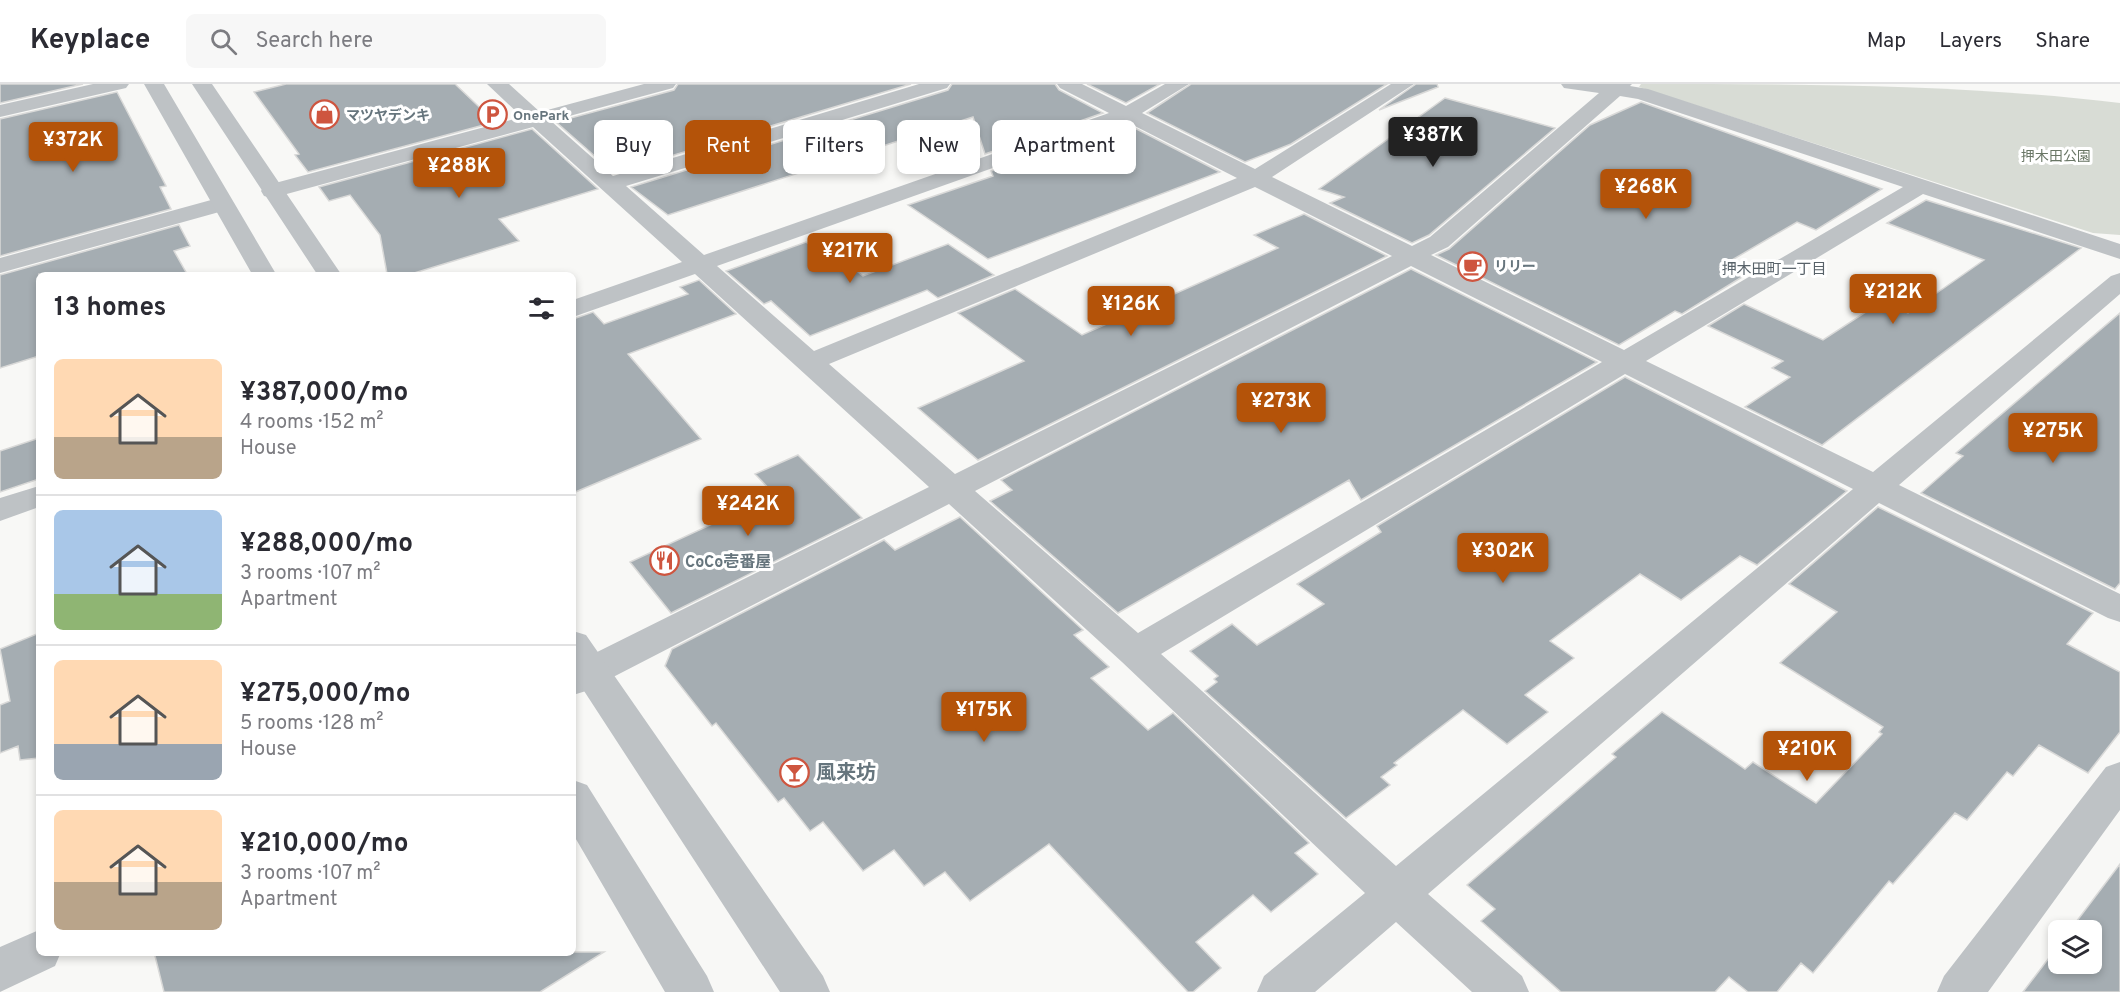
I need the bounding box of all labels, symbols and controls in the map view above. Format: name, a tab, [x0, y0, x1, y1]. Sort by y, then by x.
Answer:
search box	[186, 14, 606, 68]
text: Keyplace	[30, 23, 150, 59]
icon: search	[207, 25, 240, 58]
text: Search here	[255, 28, 373, 55]
text: Map	[1867, 28, 1906, 55]
text: Layers	[1939, 28, 2002, 55]
text: Share	[2035, 28, 2090, 55]
shop icon: マツヤデンキ	[309, 99, 341, 131]
parking icon: OnePark	[476, 99, 508, 131]
place label: マツヤデンキ	[346, 107, 430, 125]
place label: OnePark	[513, 108, 570, 125]
pin: ¥387K	[1391, 117, 1475, 168]
chip: Buy	[594, 120, 673, 174]
chip: Rent	[685, 120, 771, 174]
chip: Filters	[783, 120, 885, 174]
chip: New	[897, 120, 980, 174]
chip: Apartment	[992, 120, 1136, 174]
pin: ¥372K	[31, 122, 115, 173]
text: ¥387K	[1402, 123, 1464, 149]
text: ¥372K	[43, 128, 103, 154]
pin: ¥288K	[417, 148, 501, 199]
park label: 押木田公園	[2021, 149, 2091, 166]
text: ¥288K	[427, 154, 491, 180]
pin: ¥268K	[1604, 169, 1688, 220]
text: ¥268K	[1614, 175, 1678, 201]
pin: ¥217K	[808, 233, 892, 284]
text: ¥217K	[821, 239, 879, 265]
cafe icon: リリー	[1457, 250, 1489, 282]
place label: リリー	[1494, 259, 1536, 276]
district label: 押木田町一丁目	[1721, 261, 1827, 280]
pin: ¥212K	[1851, 274, 1935, 325]
text: ¥212K	[1864, 280, 1922, 306]
pin: ¥126K	[1089, 286, 1173, 337]
text: 13 homes	[54, 292, 166, 325]
icon: filters	[525, 292, 558, 325]
text: ¥126K	[1102, 292, 1160, 318]
text: ¥387,000/mo	[240, 377, 408, 410]
icon: home	[102, 383, 174, 455]
pin: ¥273K	[1239, 383, 1323, 434]
text: ¥273K	[1251, 389, 1311, 415]
text: 4 rooms · 152 m²	[240, 410, 384, 436]
pin: ¥275K	[2011, 413, 2095, 464]
text: ¥275K	[2022, 419, 2084, 445]
text: House	[240, 436, 296, 462]
pin: ¥242K	[706, 486, 790, 537]
text: ¥242K	[716, 492, 780, 518]
text: ¥288,000/mo	[240, 528, 413, 561]
pin: ¥302K	[1461, 533, 1545, 584]
icon: home	[102, 534, 174, 606]
text: ¥302K	[1471, 539, 1535, 565]
restaurant icon: CoCo壱番屋	[648, 545, 680, 577]
place label: CoCo壱番屋	[685, 553, 771, 573]
text: 3 rooms · 107 m²	[240, 561, 381, 587]
text: Apartment	[240, 587, 338, 613]
text: ¥275,000/mo	[240, 678, 410, 711]
icon: home	[102, 684, 174, 756]
pin: ¥175K	[942, 692, 1026, 743]
text: ¥175K	[955, 698, 1013, 724]
text: 5 rooms · 128 m²	[240, 711, 383, 737]
pin: ¥210K	[1765, 731, 1849, 782]
text: House	[240, 737, 296, 763]
text: ¥210K	[1777, 737, 1837, 763]
bar icon: 風来坊	[779, 756, 811, 788]
place label: 風来坊	[816, 761, 876, 787]
text: ¥210,000/mo	[240, 828, 408, 861]
icon: home	[102, 834, 174, 906]
text: 3 rooms · 107 m²	[240, 861, 381, 887]
text: Apartment	[240, 887, 338, 913]
map controls	[2048, 920, 2102, 974]
button: layers	[2048, 920, 2102, 974]

